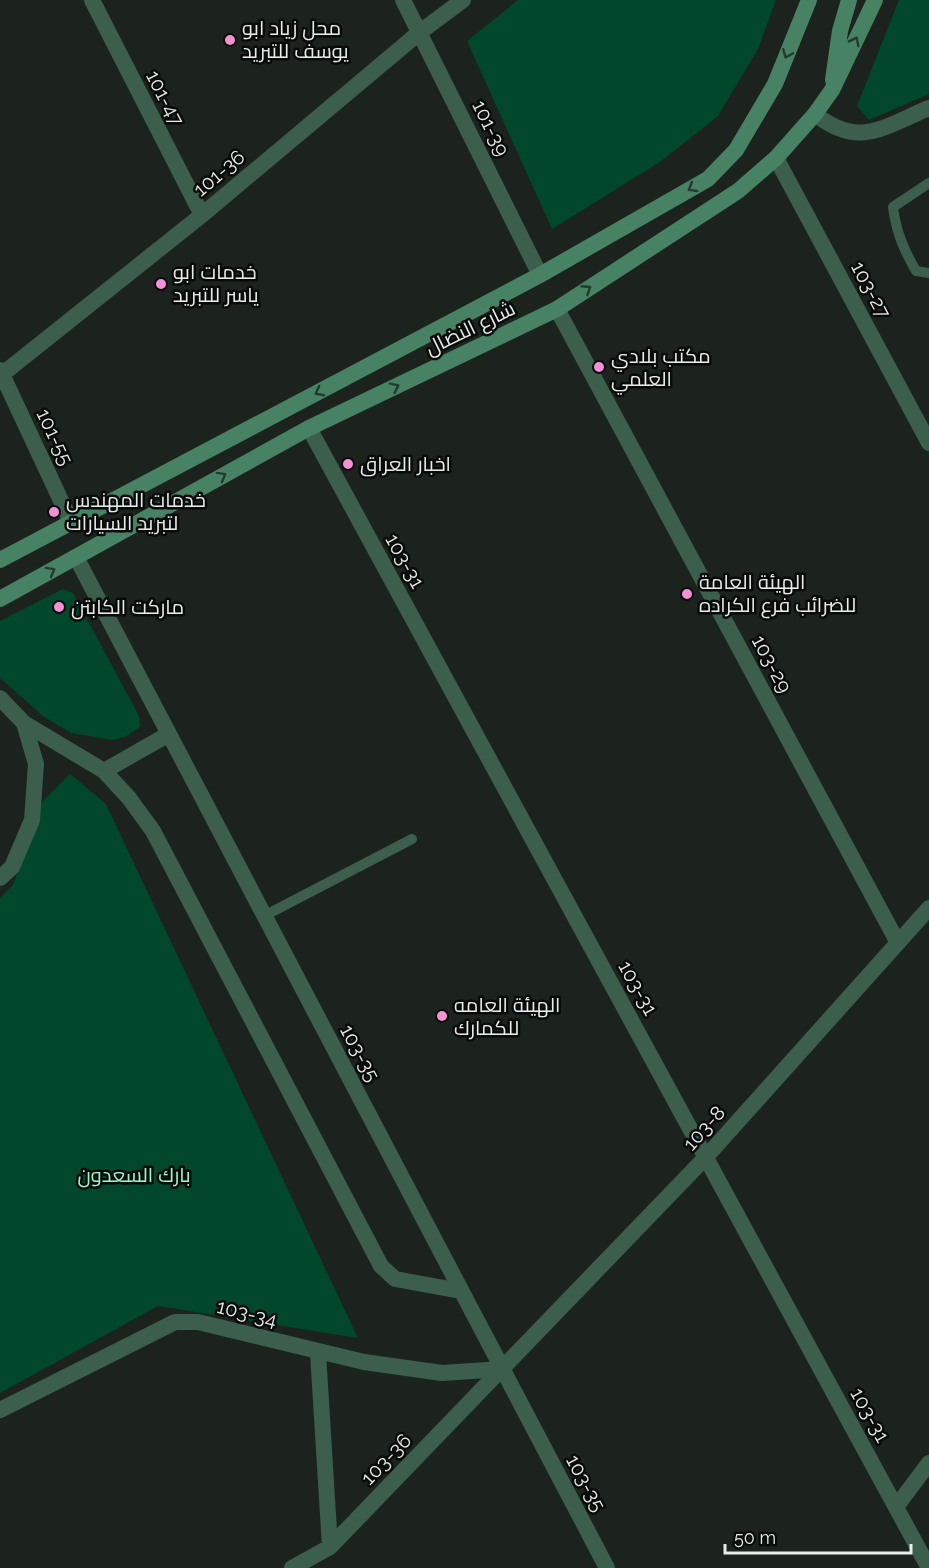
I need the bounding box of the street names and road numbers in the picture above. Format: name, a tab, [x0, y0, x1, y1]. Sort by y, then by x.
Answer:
street label: 101-47	[141, 66, 189, 130]
street label: 101-39	[467, 96, 515, 160]
street label: 101-36	[188, 145, 250, 201]
street label: 103-27	[846, 257, 896, 323]
street label: شارع النضال	[421, 296, 520, 362]
street label: 101-55	[32, 405, 78, 469]
street label: 103-31	[380, 530, 430, 593]
street label: 103-29	[747, 631, 797, 697]
street label: 103-31	[613, 957, 663, 1020]
street label: 103-35	[335, 1021, 385, 1086]
street label: 103-8	[678, 1101, 730, 1155]
street label: 103-34	[215, 1294, 279, 1332]
street label: 103-31	[845, 1384, 895, 1447]
street label: 103-36	[356, 1428, 416, 1490]
street label: 103-35	[561, 1451, 611, 1516]

